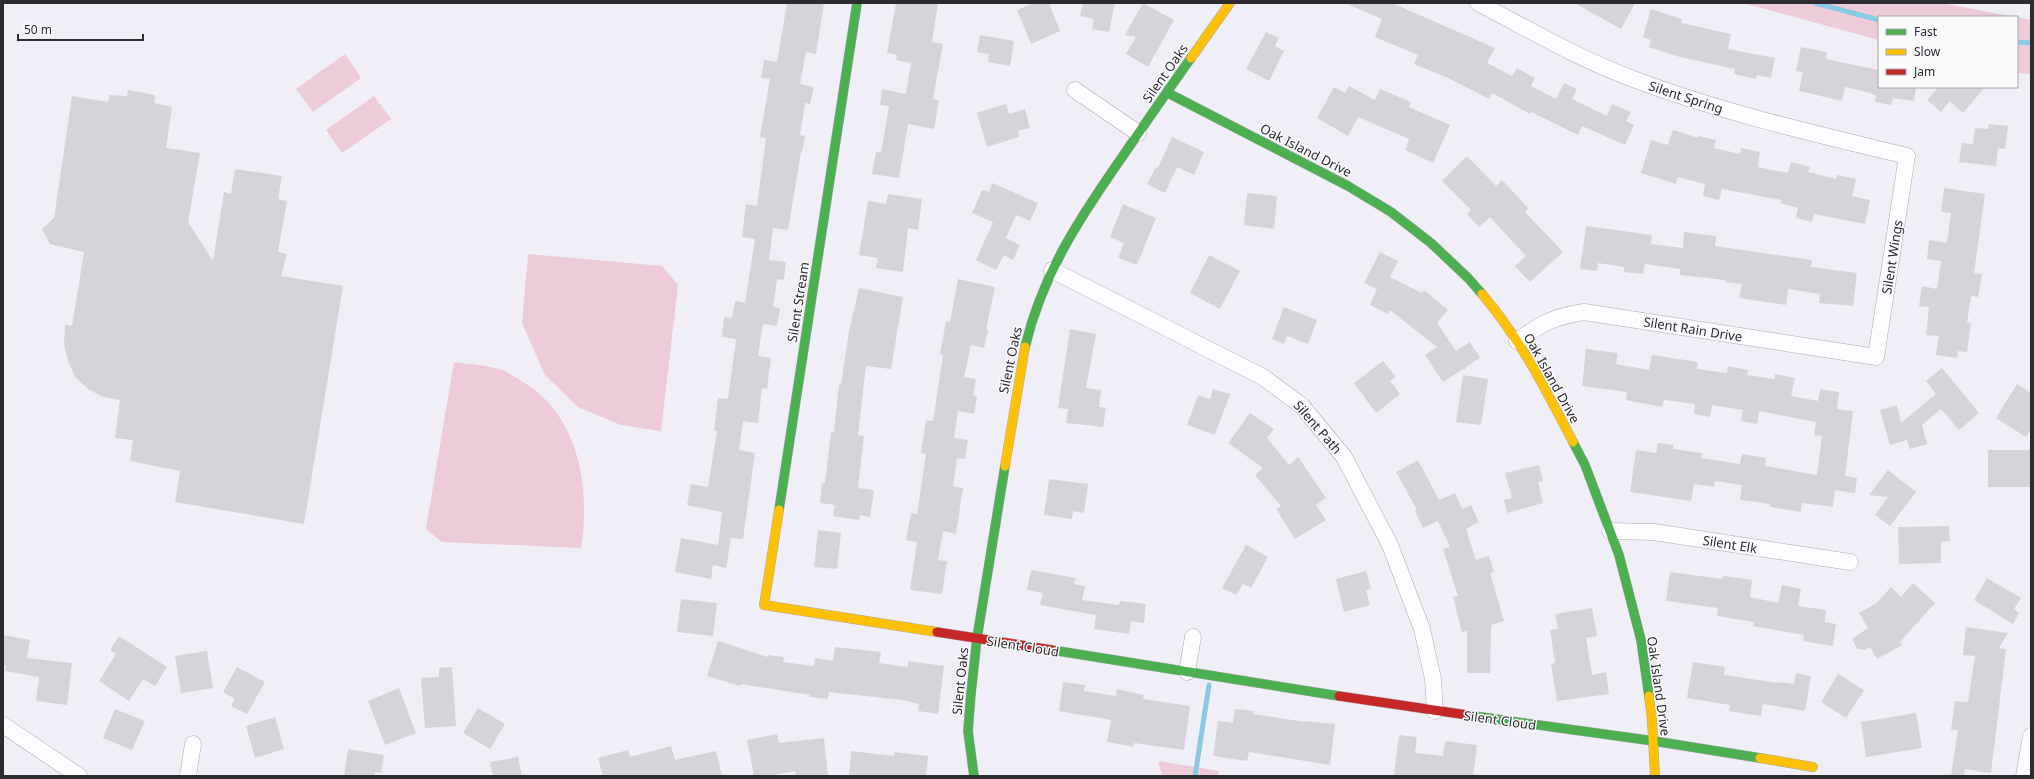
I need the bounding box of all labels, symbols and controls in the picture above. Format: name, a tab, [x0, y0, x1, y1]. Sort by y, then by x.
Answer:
scale bar	[18, 16, 143, 42]
legend	[1878, 16, 2018, 88]
text: 50 m	[24, 21, 52, 38]
text: Fast	[1914, 23, 1938, 40]
street label: Silent Oaks	[1138, 40, 1192, 106]
text: Slow	[1914, 43, 1941, 60]
text: Jam	[1913, 63, 1935, 80]
street label: Silent Spring	[1647, 77, 1725, 117]
street label: Oak Island Drive	[1257, 119, 1355, 181]
street label: Silent Wings	[1877, 219, 1907, 295]
street label: Silent Stream	[783, 261, 813, 343]
street label: Silent Rain Drive	[1642, 312, 1744, 346]
street label: Silent Oaks	[994, 325, 1026, 395]
street label: Oak Island Drive	[1520, 330, 1584, 426]
street label: Silent Path	[1290, 397, 1346, 457]
street label: Silent Elk	[1702, 531, 1759, 557]
street label: Silent Cloud	[986, 631, 1060, 661]
street label: Oak Island Drive	[1643, 635, 1675, 737]
street label: Silent Oaks	[948, 646, 972, 716]
street label: Silent Cloud	[1463, 706, 1537, 734]

